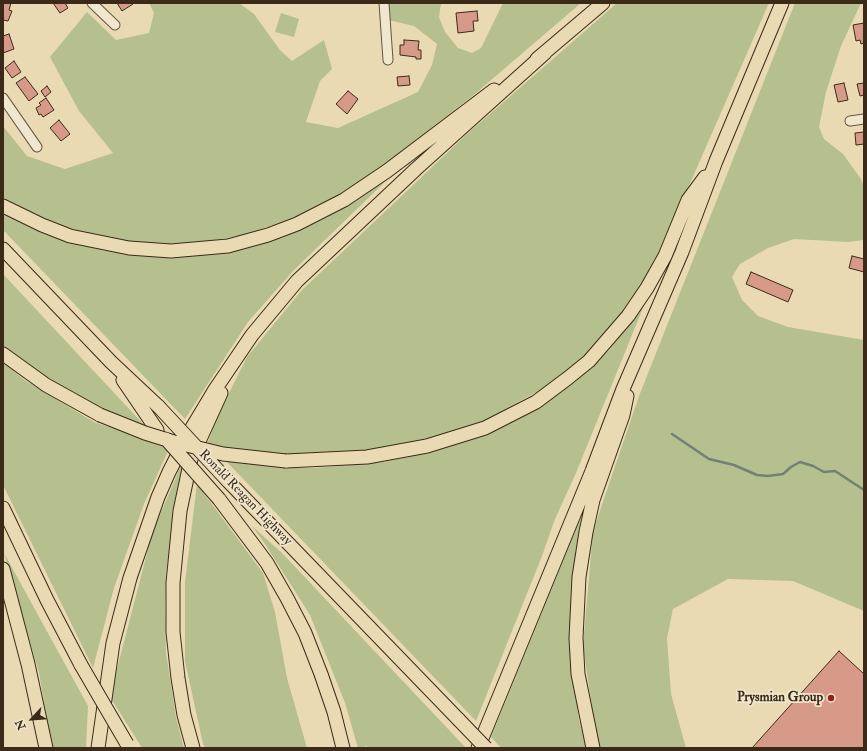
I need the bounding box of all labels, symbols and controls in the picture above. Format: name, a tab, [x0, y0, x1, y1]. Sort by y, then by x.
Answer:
street label: Ronald Reagan Highway	[195, 447, 295, 549]
place label: Prysmian Group	[737, 690, 823, 706]
marker: Prysmian Group	[826, 693, 836, 703]
north arrow	[12, 699, 52, 739]
text: N	[13, 717, 29, 732]

